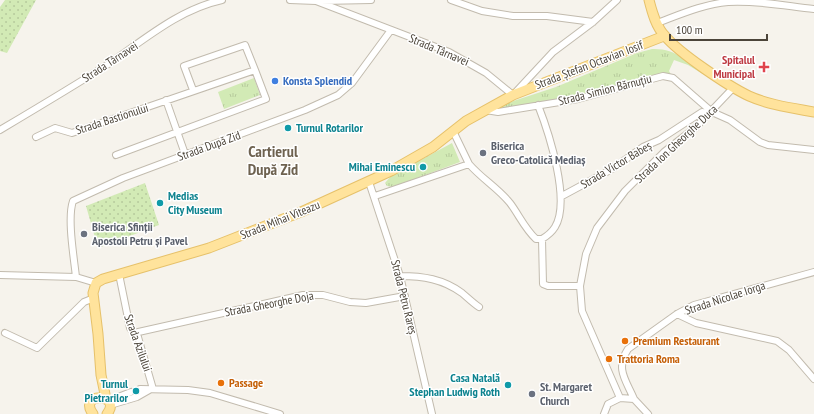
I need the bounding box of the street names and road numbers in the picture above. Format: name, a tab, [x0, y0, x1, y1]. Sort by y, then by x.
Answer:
street label: Strada Târnavei	[407, 30, 471, 69]
street label: Strada Ștefan Octavian Iosif	[533, 37, 646, 92]
street label: Strada Târnavei	[79, 38, 141, 85]
street label: Strada Simion Bărnuțiu	[557, 71, 653, 108]
street label: Strada Bastionului	[74, 100, 150, 137]
street label: Strada Ion Gheorghe Duca	[631, 101, 720, 186]
street label: Strada După Zid	[175, 127, 242, 164]
street label: Strada Victor Babeș	[578, 138, 654, 192]
street label: Strada Mihai Viteazu	[238, 197, 322, 242]
street label: Strada Petru Rareș	[388, 258, 421, 336]
street label: Strada Nicolae Iorga	[683, 277, 767, 318]
street label: Strada Gheorghe Doja	[223, 287, 315, 319]
street label: Strada Azilului	[121, 312, 156, 373]

